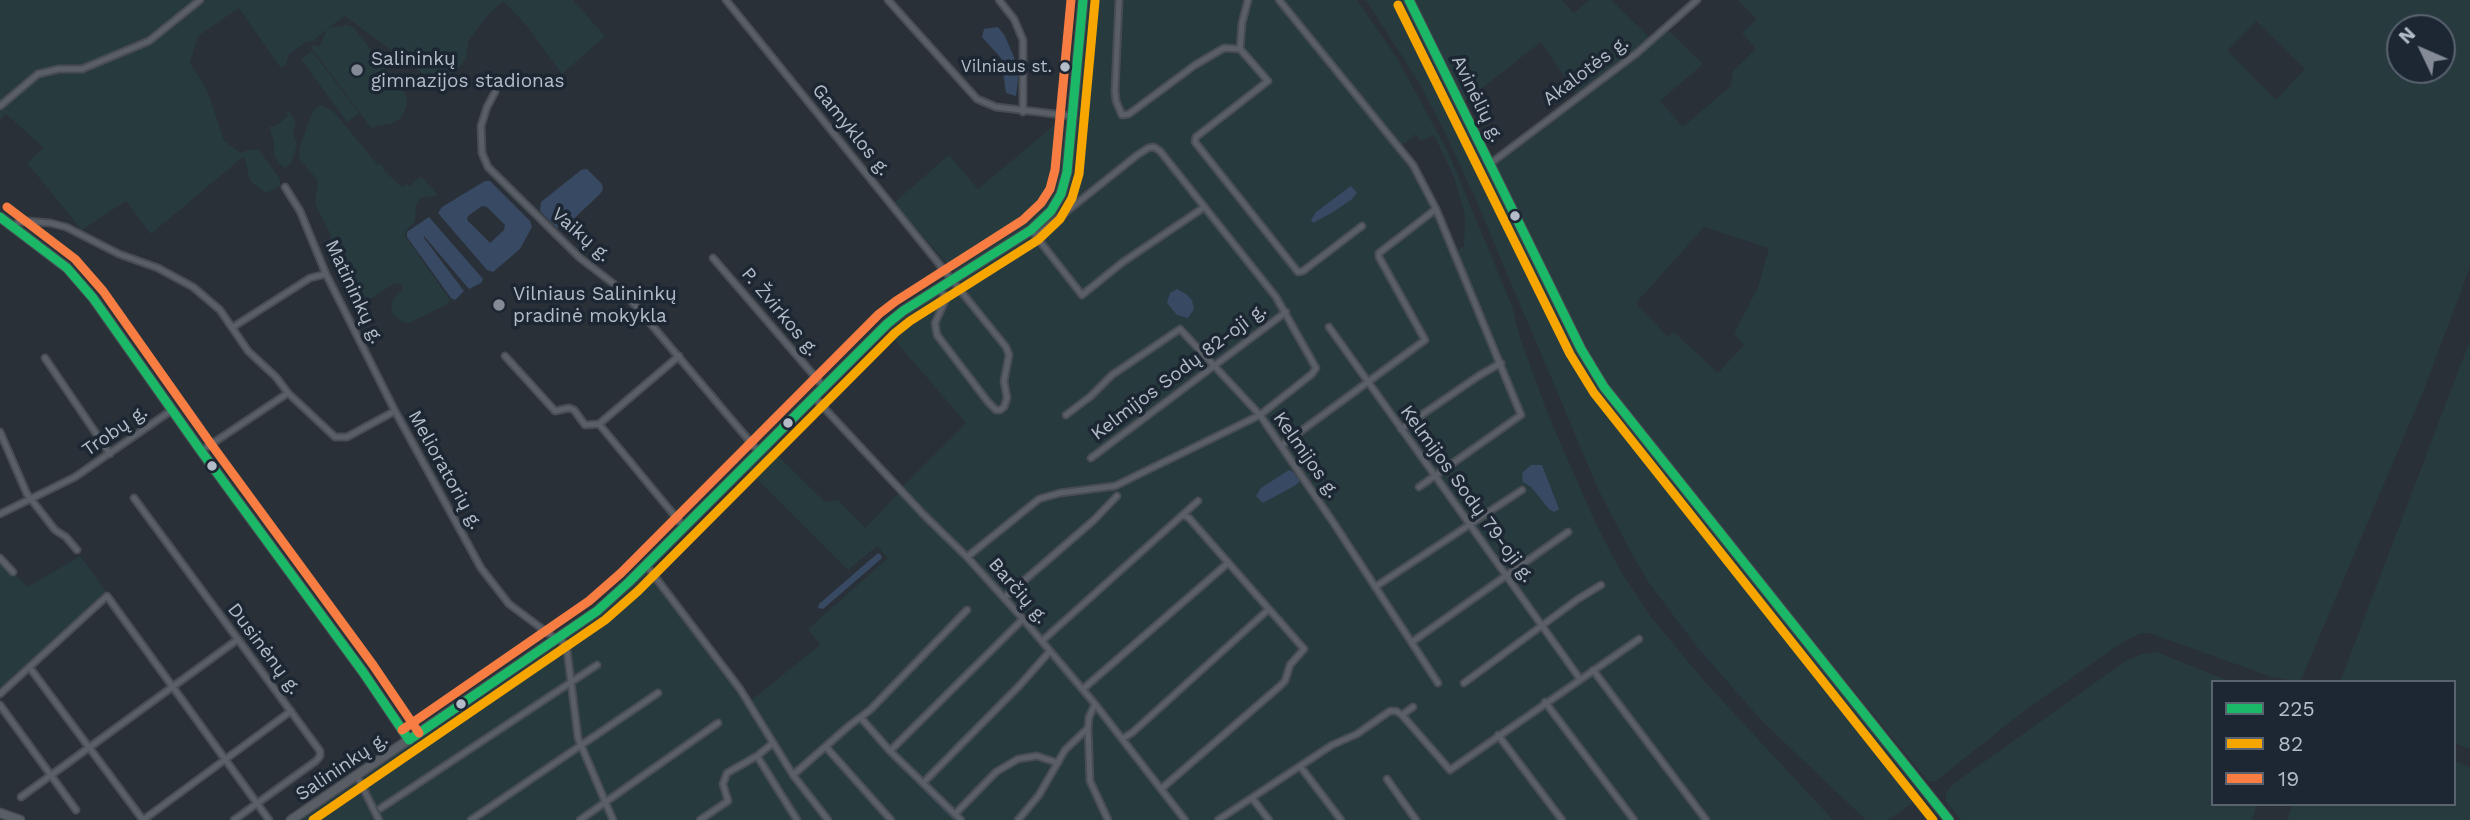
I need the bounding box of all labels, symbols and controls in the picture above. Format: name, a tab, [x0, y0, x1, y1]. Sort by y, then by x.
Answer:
north arrow	[2386, 14, 2456, 84]
text: N	[2394, 22, 2420, 49]
street label: Akalotės g.	[1539, 31, 1633, 111]
place label: Salininkų gimnazijos stadionas	[371, 48, 565, 92]
street label: Avinėlių g.	[1446, 52, 1508, 146]
place label: Vilniaus st.	[961, 57, 1052, 77]
marker: Vilniaus st.	[1058, 60, 1072, 74]
marker: Salininkų gimnazijos stadionas	[349, 62, 365, 78]
street label: Gamyklos g.	[807, 79, 895, 181]
street label: Vaikų g.	[547, 203, 615, 267]
unlabelled marker	[1508, 209, 1522, 223]
street label: Matininkų g.	[320, 236, 388, 348]
street label: P. Žvirkos g.	[736, 263, 824, 361]
place label: Vilniaus Salininkų pradinė mokykla	[513, 283, 677, 327]
marker: Vilniaus Salininkų pradinė mokykla	[491, 297, 507, 313]
street label: Kelmijos Sodų 82-oji g.	[1087, 299, 1271, 445]
street label: Trobų g.	[78, 400, 152, 462]
street label: Kelmijos Sodų 79-oji g.	[1395, 401, 1539, 587]
street label: Melioratorių g.	[403, 406, 487, 534]
street label: Kelmijos g.	[1268, 408, 1344, 502]
unlabelled marker	[781, 416, 795, 430]
unlabelled marker	[205, 459, 219, 473]
street label: Barčių g.	[983, 553, 1053, 629]
street label: Dusinėnų g.	[222, 599, 306, 699]
legend	[2211, 680, 2456, 806]
text: 225	[2278, 696, 2315, 721]
unlabelled marker	[454, 697, 468, 711]
street label: Salininkų g.	[292, 728, 392, 806]
text: 82	[2278, 731, 2303, 756]
text: 19	[2278, 766, 2299, 791]

